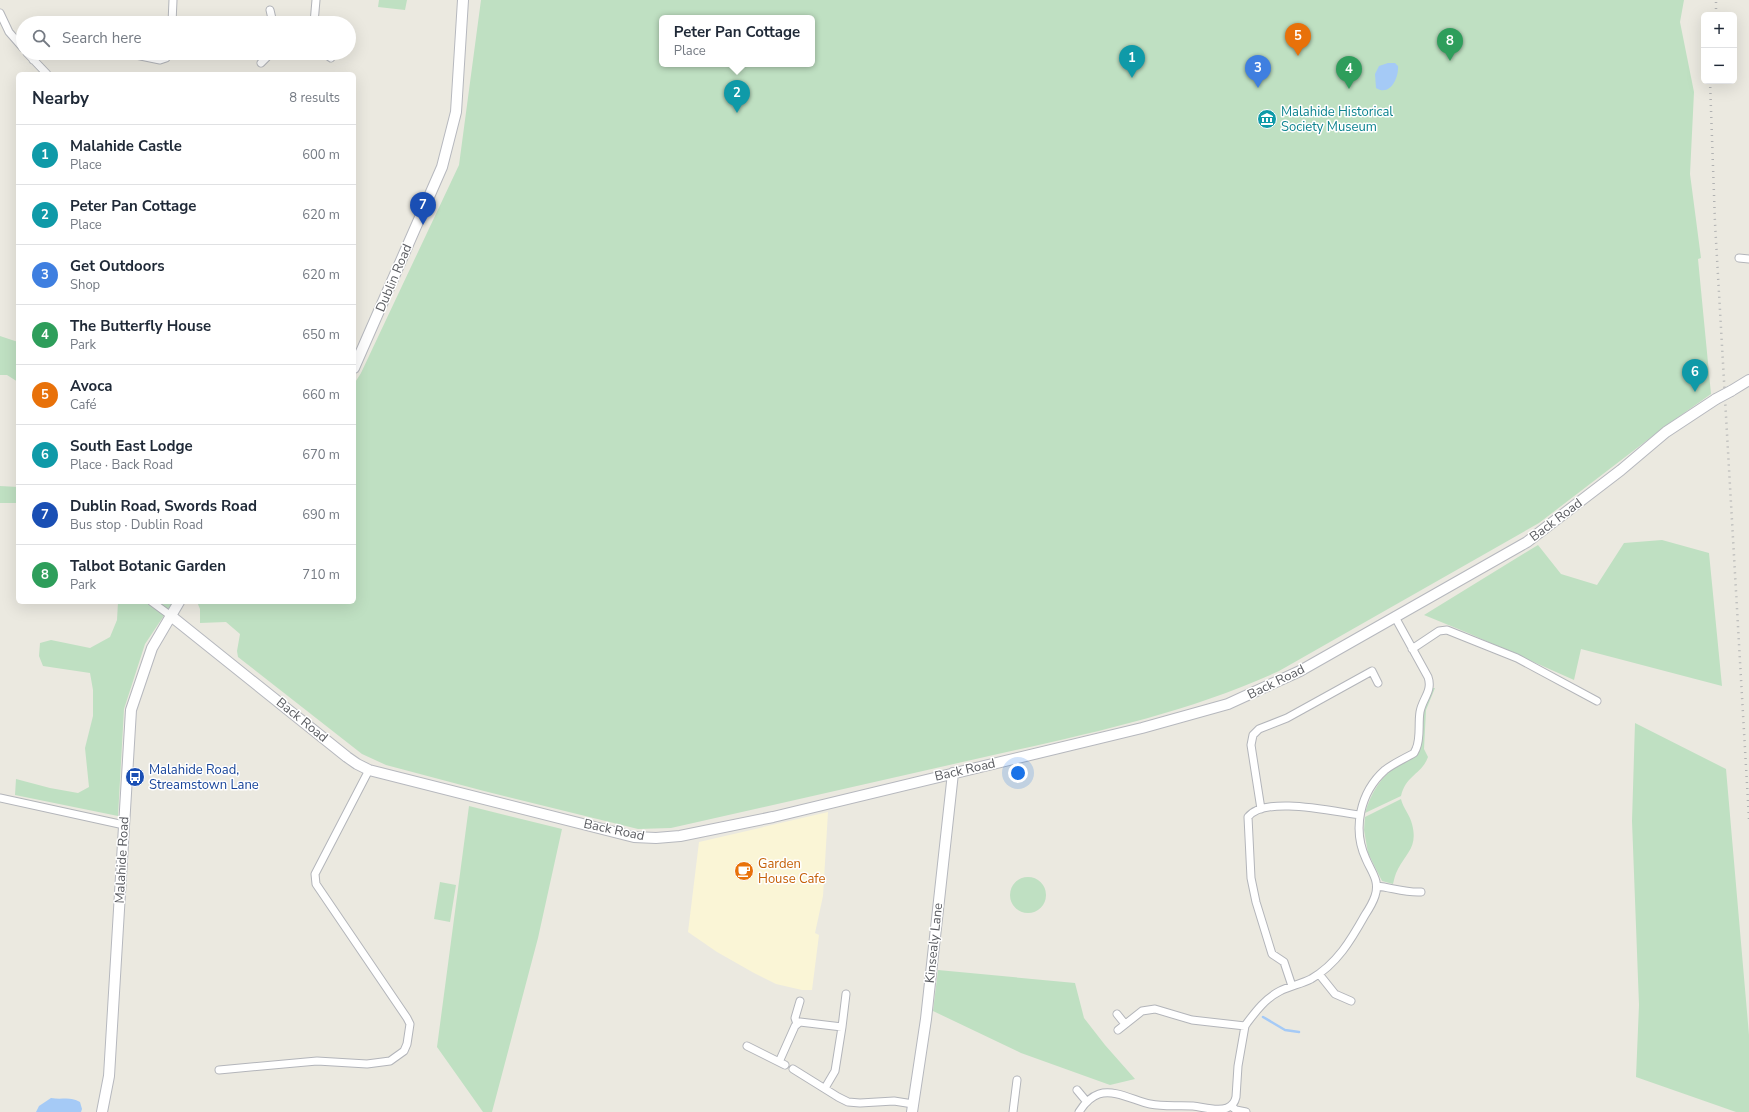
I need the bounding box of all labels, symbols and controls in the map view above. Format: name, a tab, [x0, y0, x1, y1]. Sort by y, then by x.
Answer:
map controls	[1701, 12, 1737, 84]
button: +	[1701, 12, 1737, 48]
popup	[659, 15, 815, 67]
search box	[16, 16, 356, 60]
text: Peter Pan Cottage	[674, 22, 800, 42]
pin: 5	[1285, 23, 1311, 56]
icon: search	[30, 27, 52, 49]
text: Search here	[62, 28, 142, 48]
pin: 8	[1437, 28, 1463, 61]
text: Place	[674, 42, 706, 60]
pin: 1	[1119, 45, 1145, 78]
button: −	[1701, 48, 1737, 84]
pin: 3	[1245, 55, 1271, 88]
pin: 4	[1336, 56, 1362, 89]
pin: 2	[724, 80, 750, 113]
text: Nearby	[32, 87, 89, 110]
text: 8 results	[289, 89, 340, 107]
place label: Malahide Historical Society Museum	[1281, 103, 1393, 136]
museum icon: Malahide Historical Society Museum	[1256, 108, 1278, 130]
text: Malahide Castle	[70, 136, 182, 156]
text: 1	[41, 146, 49, 164]
text: 600 m	[302, 146, 340, 164]
text: Place	[70, 156, 102, 174]
pin: 7	[410, 192, 436, 225]
text: Peter Pan Cottage	[70, 196, 196, 216]
text: 2	[41, 206, 49, 224]
text: 620 m	[302, 206, 340, 224]
text: Place	[70, 216, 102, 234]
street label: Dublin Road	[372, 241, 416, 315]
text: Get Outdoors	[70, 256, 165, 276]
text: 3	[41, 266, 49, 284]
text: 620 m	[302, 266, 340, 284]
text: Shop	[70, 276, 100, 294]
text: The Butterfly House	[70, 316, 211, 336]
text: 4	[41, 326, 49, 344]
text: 650 m	[302, 326, 340, 344]
text: Park	[70, 336, 96, 354]
pin: 6	[1682, 359, 1708, 392]
text: Avoca	[70, 376, 112, 396]
text: 5	[41, 386, 49, 404]
text: 660 m	[302, 386, 340, 404]
text: Café	[70, 396, 97, 414]
text: South East Lodge	[70, 436, 193, 456]
text: 6	[41, 446, 49, 464]
text: 670 m	[302, 446, 340, 464]
text: Place · Back Road	[70, 456, 173, 474]
street label: Back Road	[1526, 494, 1586, 546]
text: Dublin Road, Swords Road	[70, 496, 257, 516]
text: 7	[41, 506, 49, 524]
text: 690 m	[302, 506, 340, 524]
text: Bus stop · Dublin Road	[70, 516, 203, 534]
text: Talbot Botanic Garden	[70, 556, 226, 576]
text: 8	[41, 566, 49, 584]
text: 710 m	[302, 566, 340, 584]
text: Park	[70, 576, 96, 594]
street label: Back Road	[1244, 660, 1308, 704]
street label: Back Road	[272, 694, 332, 746]
street label: Back Road	[933, 754, 997, 786]
place label: Malahide Road, Streamstown Lane	[149, 761, 259, 794]
your location	[1008, 763, 1028, 783]
bus stop icon: Malahide Road, Streamstown Lane	[124, 766, 146, 788]
street label: Back Road	[582, 815, 646, 845]
street label: Malahide Road	[111, 816, 133, 904]
place label: Garden House Cafe	[758, 855, 825, 888]
cafe icon: Garden House Cafe	[733, 860, 755, 882]
street label: Kinsealy Lane	[921, 902, 947, 984]

